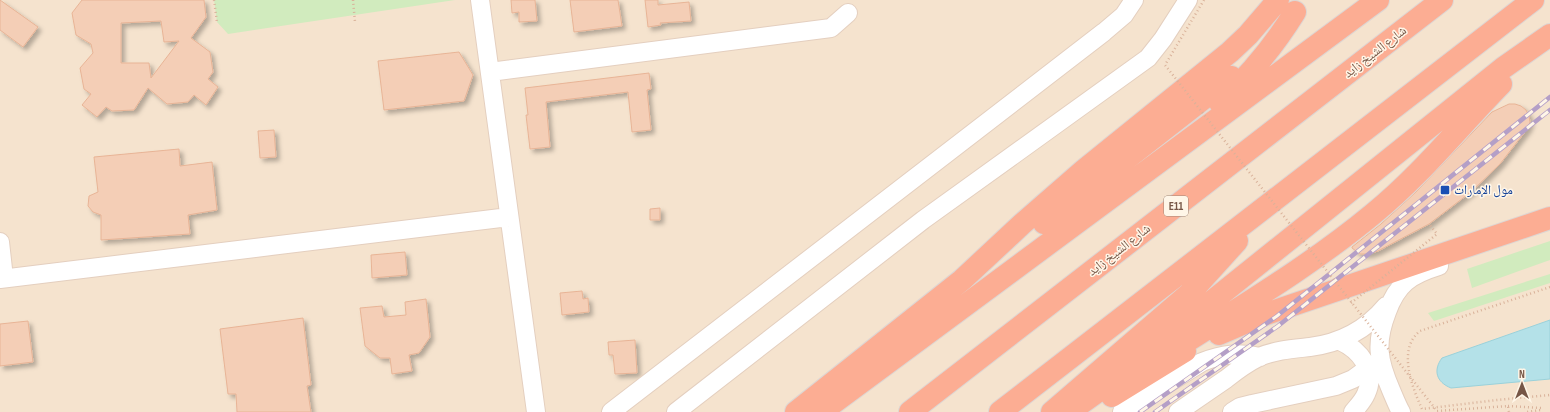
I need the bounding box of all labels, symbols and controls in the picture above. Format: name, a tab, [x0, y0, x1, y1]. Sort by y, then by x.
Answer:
street label: شارع الشيخ زايد	[1340, 22, 1410, 82]
place label: مول الإمارات	[1454, 182, 1513, 198]
marker: مول الإمارات	[1439, 184, 1451, 196]
road number: E11	[1164, 196, 1188, 216]
street label: شارع الشيخ زايد	[1084, 220, 1154, 280]
north arrow	[1502, 364, 1542, 404]
text: N	[1519, 368, 1525, 381]

